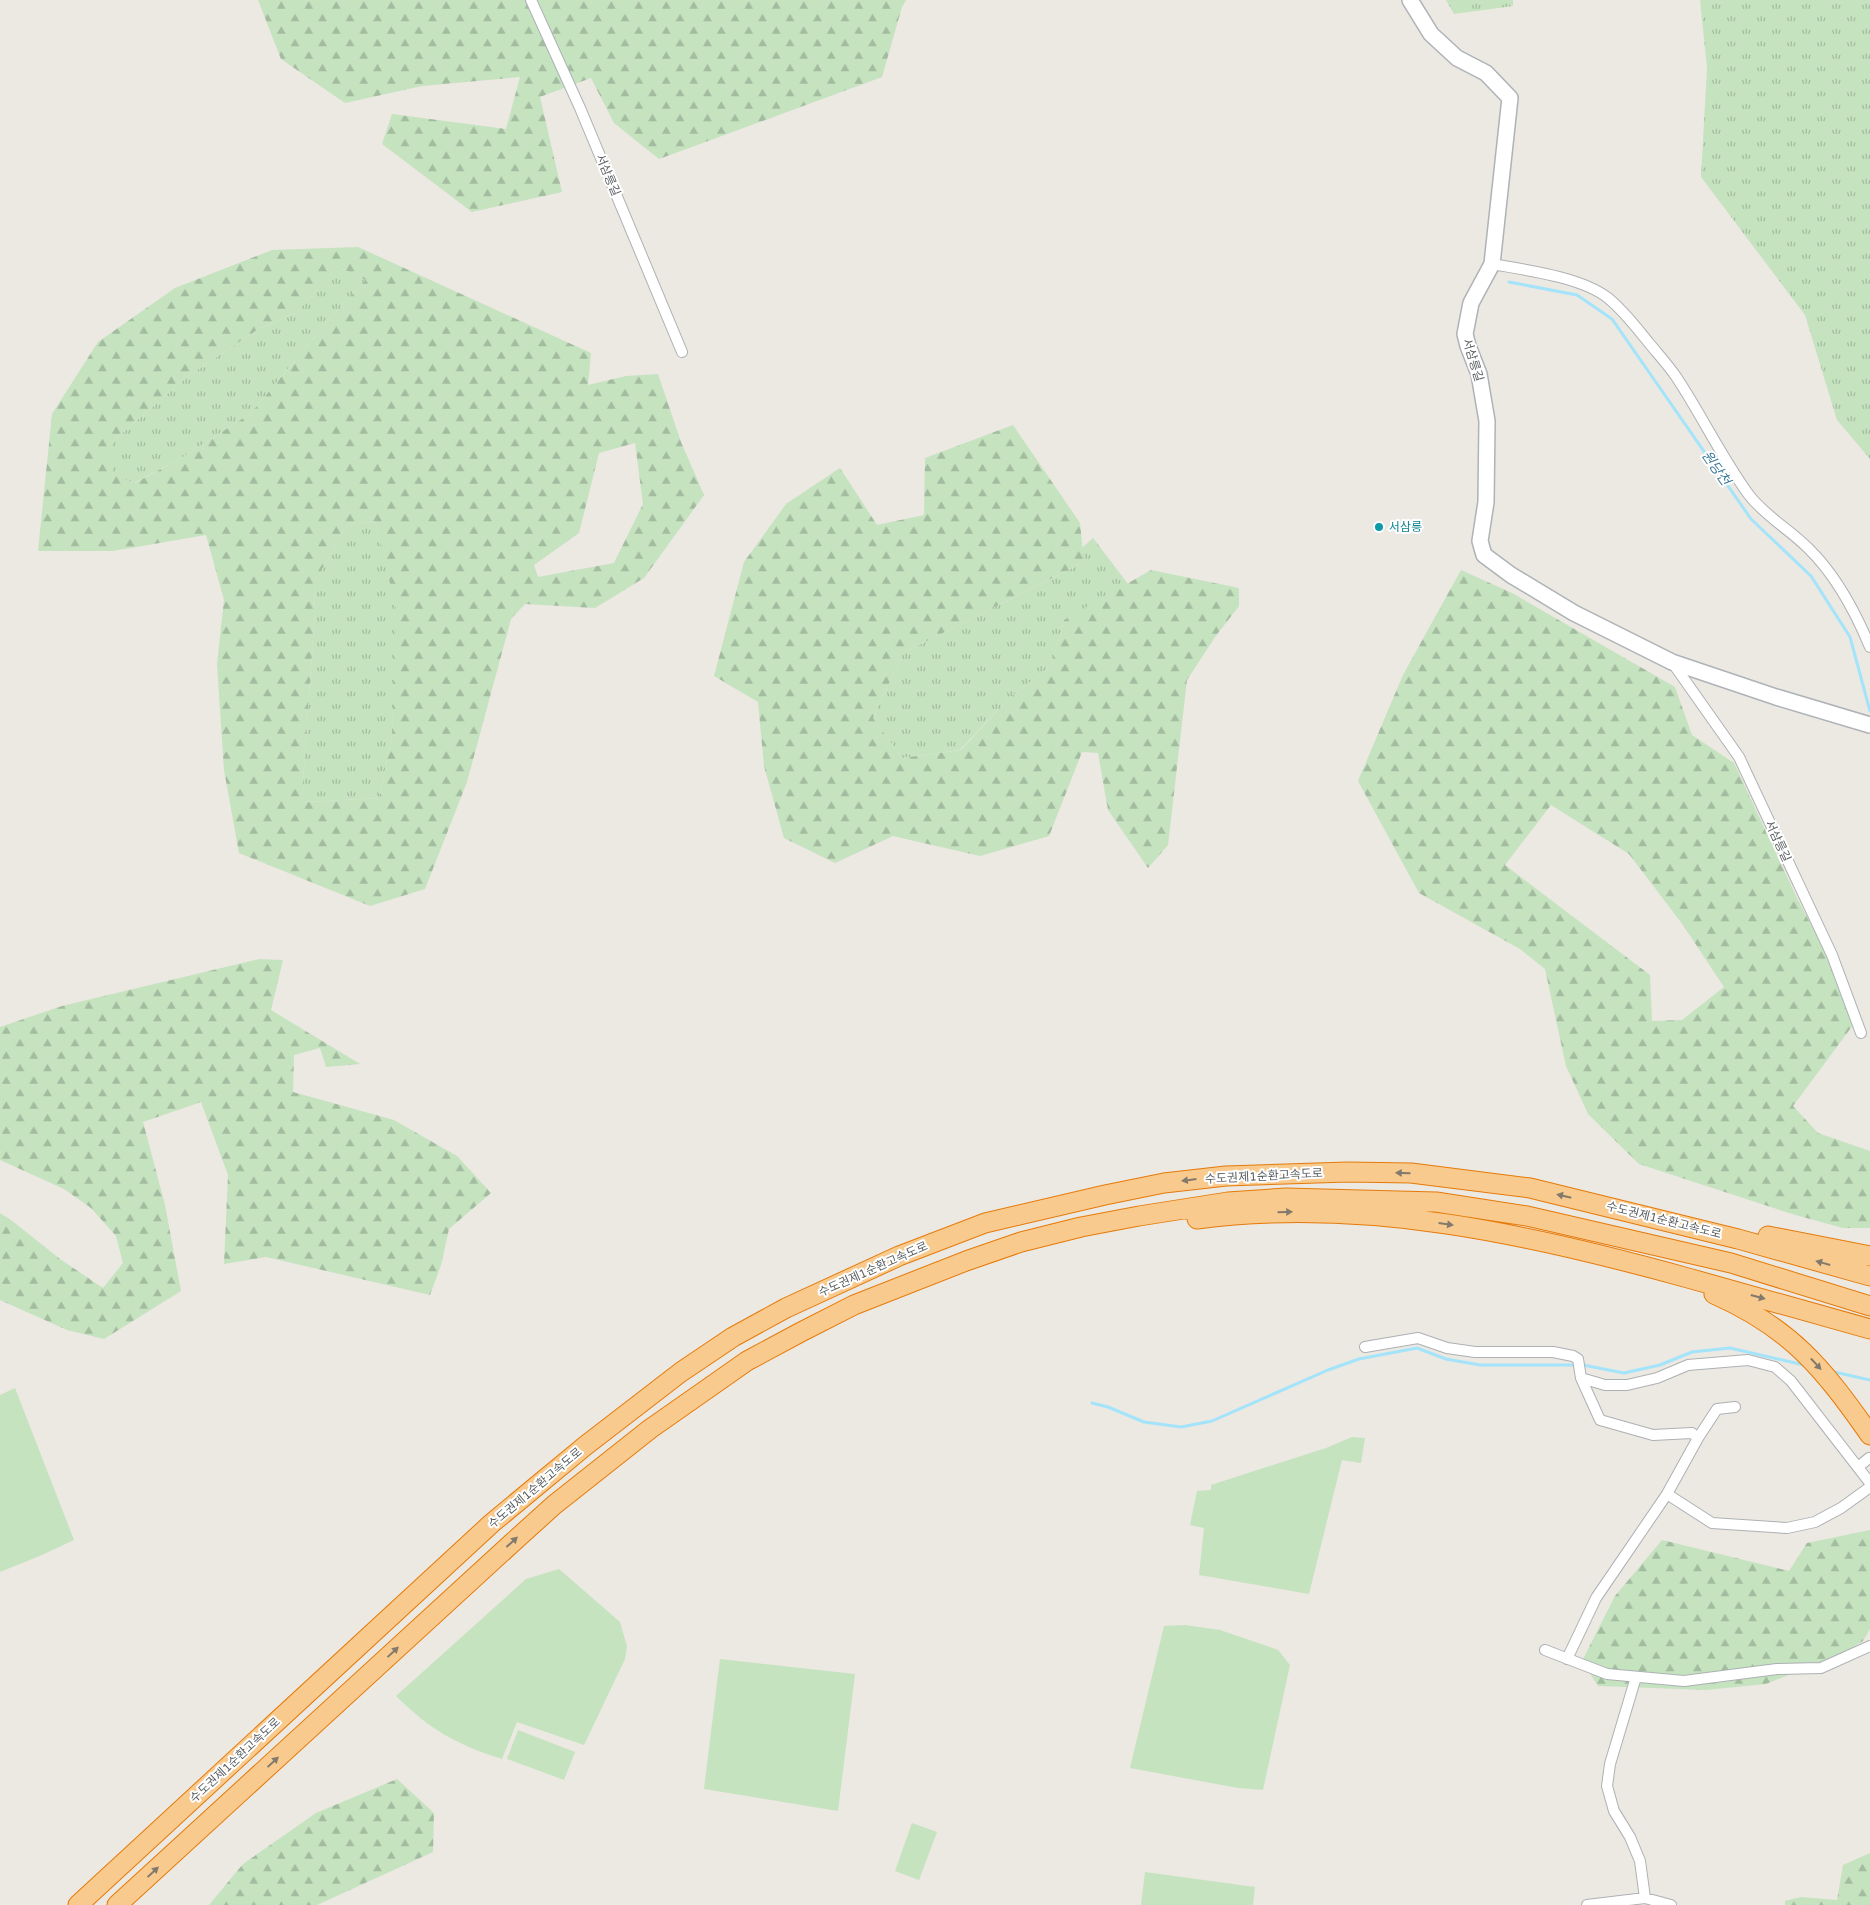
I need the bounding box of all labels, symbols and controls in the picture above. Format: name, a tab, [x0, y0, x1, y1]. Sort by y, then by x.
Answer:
street label: 서삼릉길	[593, 152, 623, 198]
street label: 서삼릉길	[1460, 337, 1486, 383]
water label: 원당천	[1698, 447, 1735, 490]
place label: 서삼릉	[1389, 520, 1422, 534]
marker: 서삼릉	[1373, 521, 1385, 533]
street label: 서삼릉길	[1762, 818, 1794, 864]
street label: 수도권제1순환고속도로	[1205, 1166, 1323, 1186]
one-way arrow	[1395, 1169, 1411, 1177]
one-way arrow	[1181, 1176, 1197, 1184]
one-way arrow	[1557, 1192, 1572, 1200]
street label: 수도권제1순환고속도로	[1605, 1199, 1723, 1241]
one-way arrow	[1277, 1208, 1293, 1216]
one-way arrow	[1439, 1221, 1455, 1229]
street label: 수도권제1순환고속도로	[816, 1239, 930, 1299]
one-way arrow	[1816, 1258, 1831, 1266]
one-way arrow	[1750, 1293, 1765, 1301]
one-way arrow	[1810, 1357, 1822, 1369]
street label: 수도권제1순환고속도로	[485, 1445, 585, 1531]
one-way arrow	[506, 1537, 519, 1548]
one-way arrow	[386, 1646, 398, 1658]
street label: 수도권제1순환고속도로	[187, 1715, 283, 1805]
one-way arrow	[266, 1756, 278, 1768]
one-way arrow	[147, 1866, 159, 1878]

